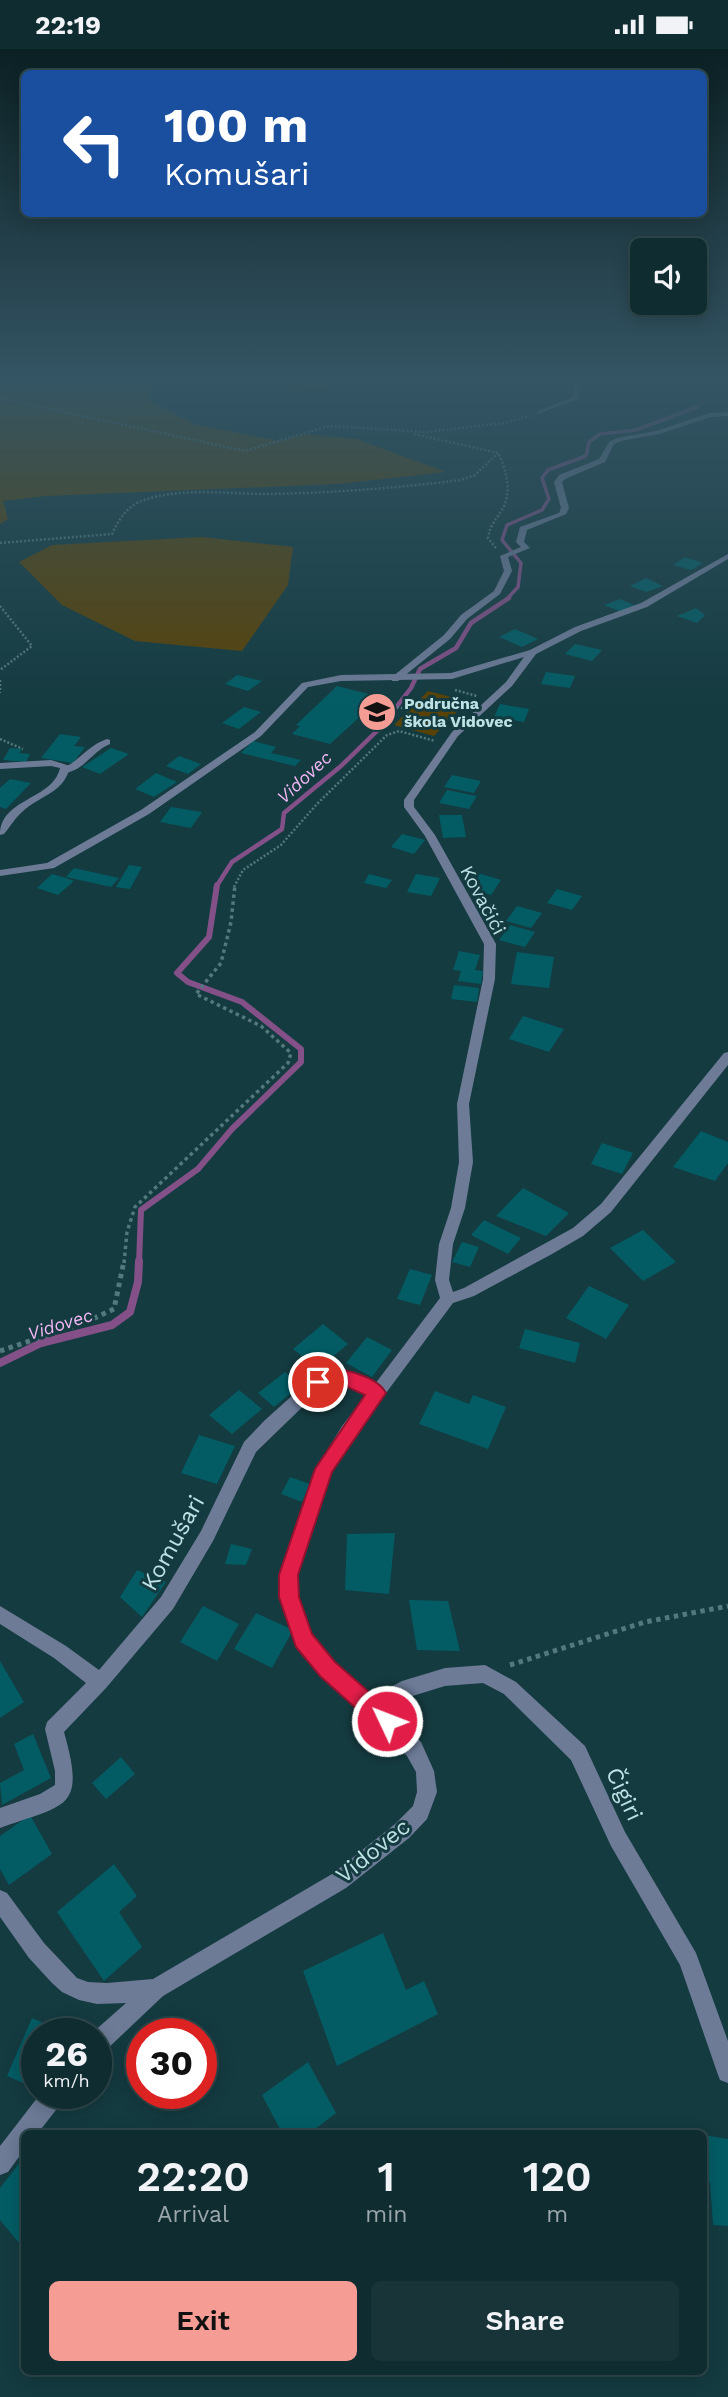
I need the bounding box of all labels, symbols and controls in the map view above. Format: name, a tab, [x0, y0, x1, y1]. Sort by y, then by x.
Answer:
text: 22:19	[35, 10, 101, 40]
text: 100 m	[164, 96, 308, 154]
icon: left	[49, 98, 140, 189]
text: Komušari	[164, 155, 310, 193]
map controls	[630, 238, 707, 315]
button: sound	[630, 238, 707, 315]
school or university icon: Područna škola Vidovec	[356, 691, 398, 733]
place label: Područna škola Vidovec	[404, 694, 512, 731]
water label: Vidovec	[273, 746, 336, 807]
street label: Kovačići	[455, 862, 511, 938]
water label: Vidovec	[25, 1304, 95, 1344]
pin	[288, 1352, 348, 1412]
icon: arrive	[299, 1363, 337, 1401]
street label: Komušari	[136, 1491, 210, 1595]
position arrow	[350, 1684, 424, 1758]
street label: Čigiri	[600, 1763, 649, 1825]
street label: Vidovec	[331, 1813, 415, 1889]
speed limit sign: 30	[126, 2018, 217, 2109]
text: 26	[45, 2033, 88, 2075]
text: km/h	[43, 2070, 90, 2091]
text: 22:20	[136, 2152, 250, 2201]
text: 1	[378, 2152, 395, 2201]
text: 120	[523, 2152, 592, 2201]
text: Arrival	[157, 2201, 229, 2228]
text: min	[365, 2201, 408, 2228]
text: m	[546, 2201, 568, 2228]
button: Exit	[49, 2281, 357, 2361]
button: Share	[371, 2281, 679, 2361]

